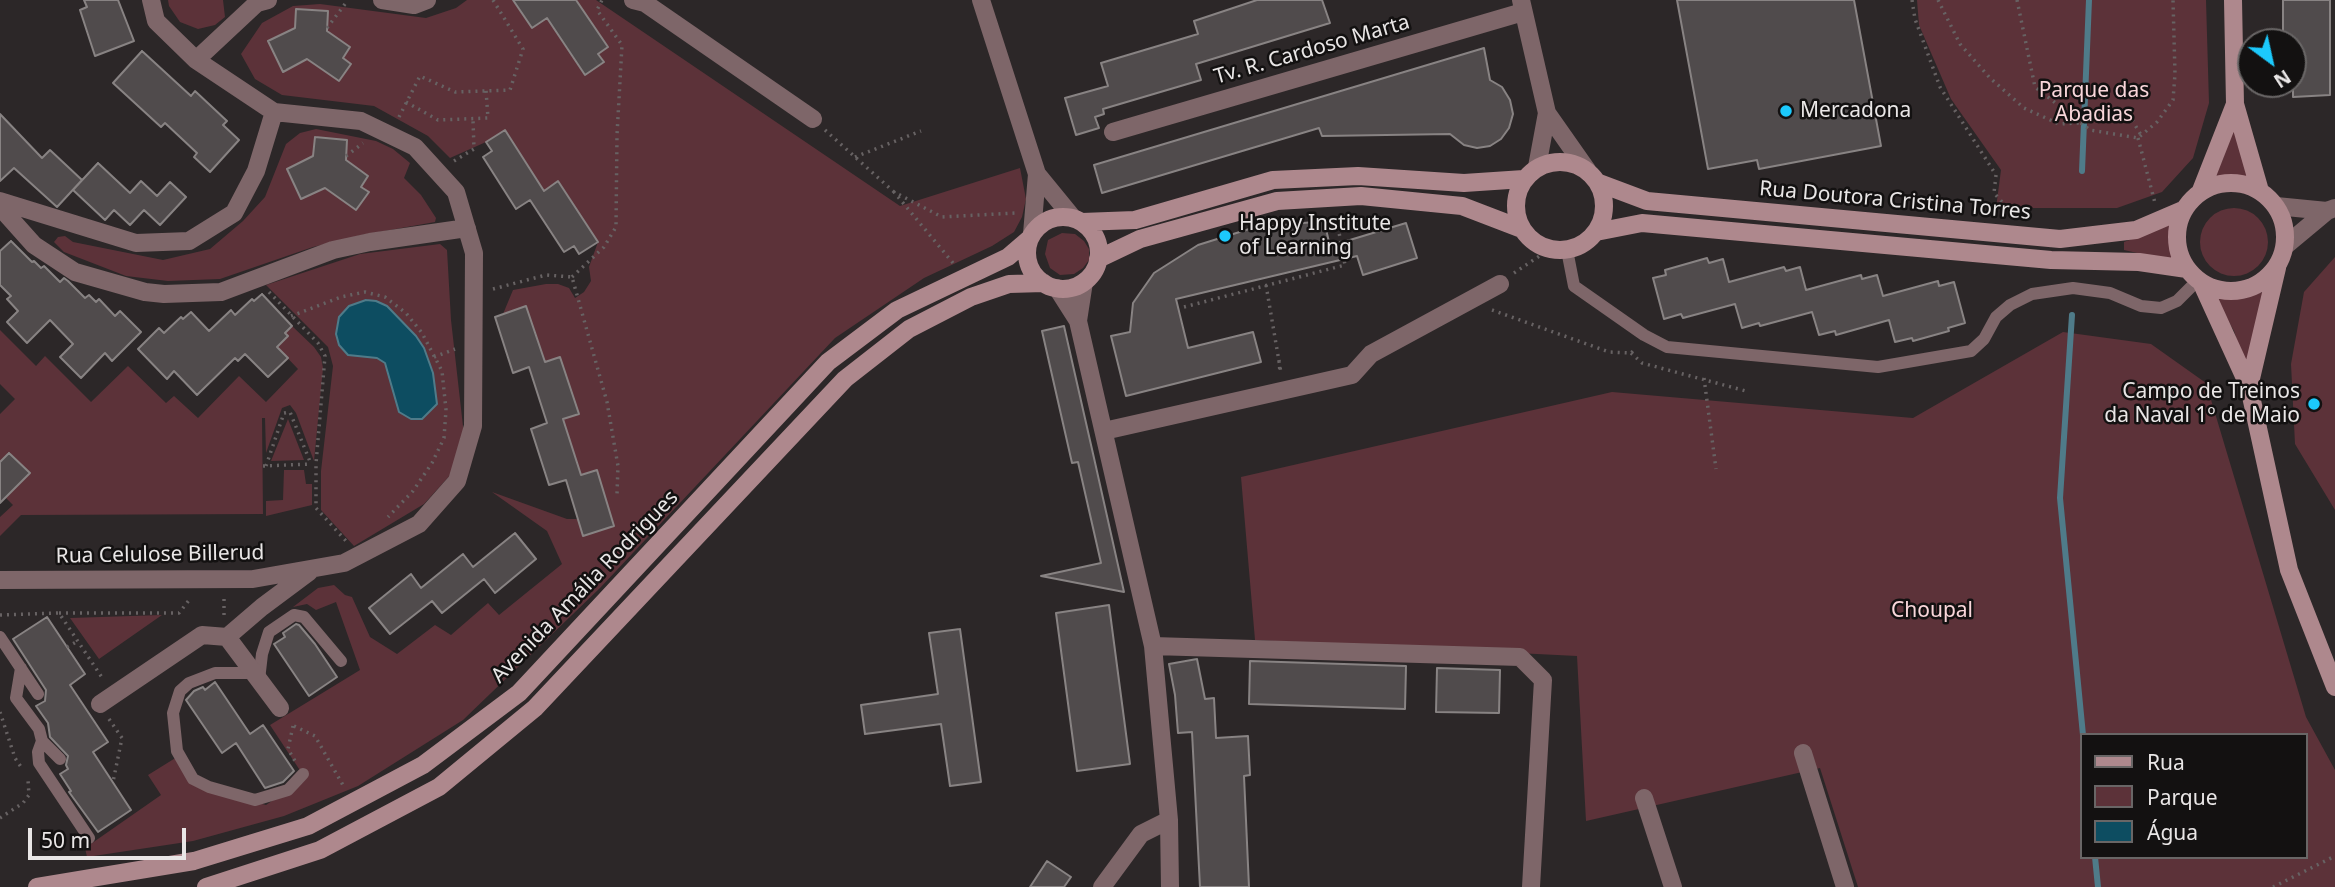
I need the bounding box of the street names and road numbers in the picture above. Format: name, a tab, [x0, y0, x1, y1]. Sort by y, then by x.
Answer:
street label: Tv. R. Cardoso Marta	[1211, 10, 1413, 90]
street label: Rua Doutora Cristina Torres	[1758, 177, 2032, 225]
street label: Avenida Amália Rodrigues	[486, 485, 684, 689]
street label: Rua Celulose Billerud	[55, 541, 265, 569]

